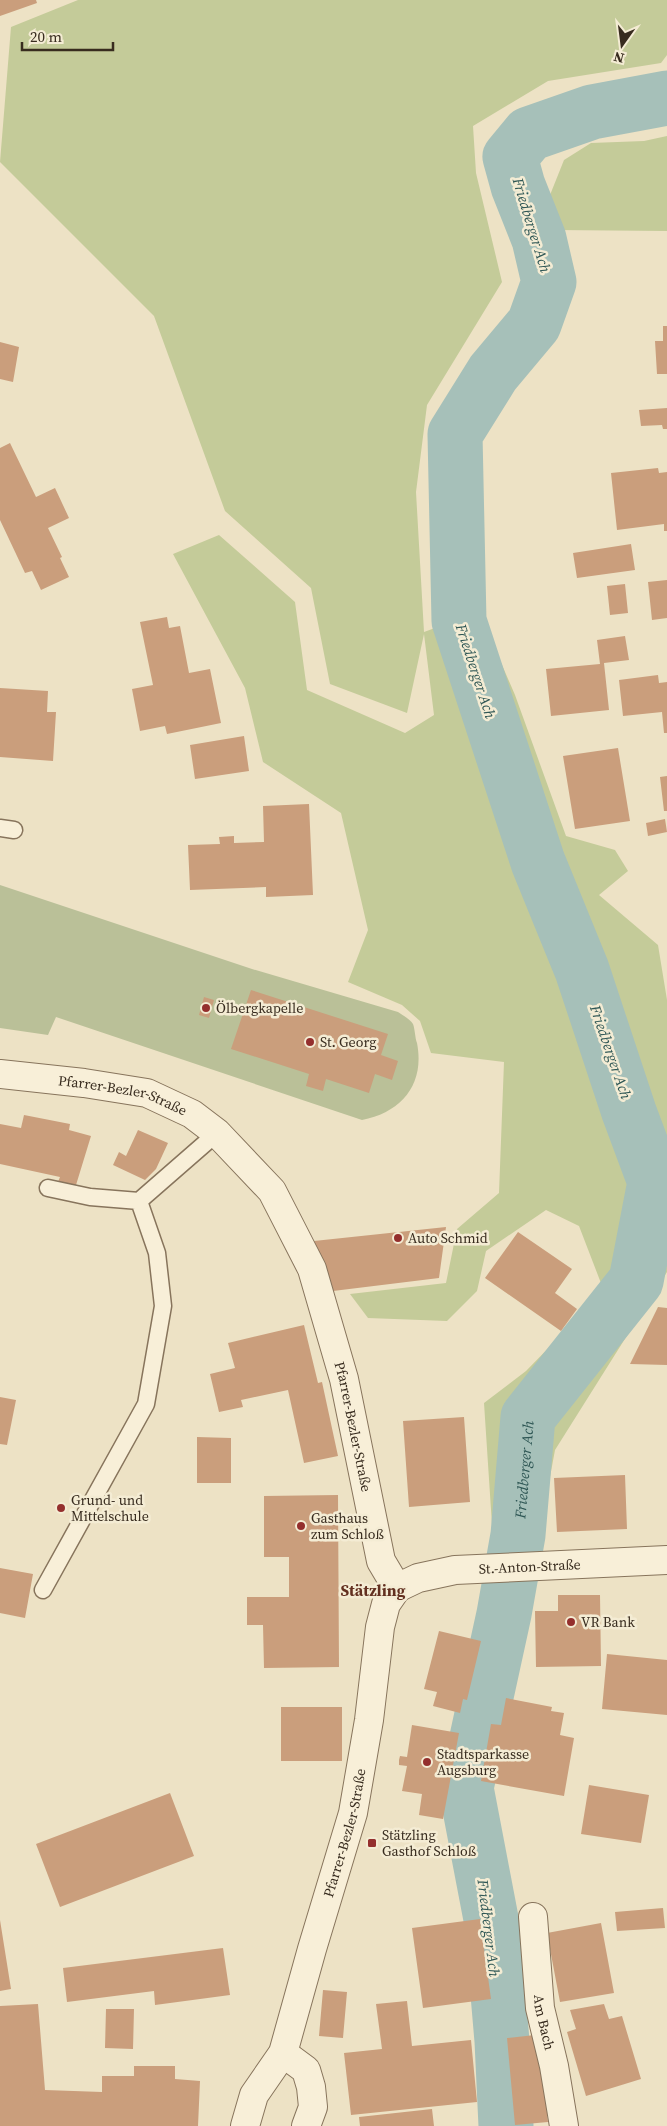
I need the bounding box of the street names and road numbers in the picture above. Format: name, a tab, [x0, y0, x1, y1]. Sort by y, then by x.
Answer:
street label: Pfarrer-Bezler-Straße	[57, 1070, 190, 1120]
street label: Pfarrer-Bezler-Straße	[329, 1359, 377, 1493]
street label: St.-Anton-Straße	[478, 1554, 581, 1579]
street label: Pfarrer-Bezler-Straße	[318, 1767, 370, 1900]
street label: Am Bach	[529, 1994, 560, 2052]

